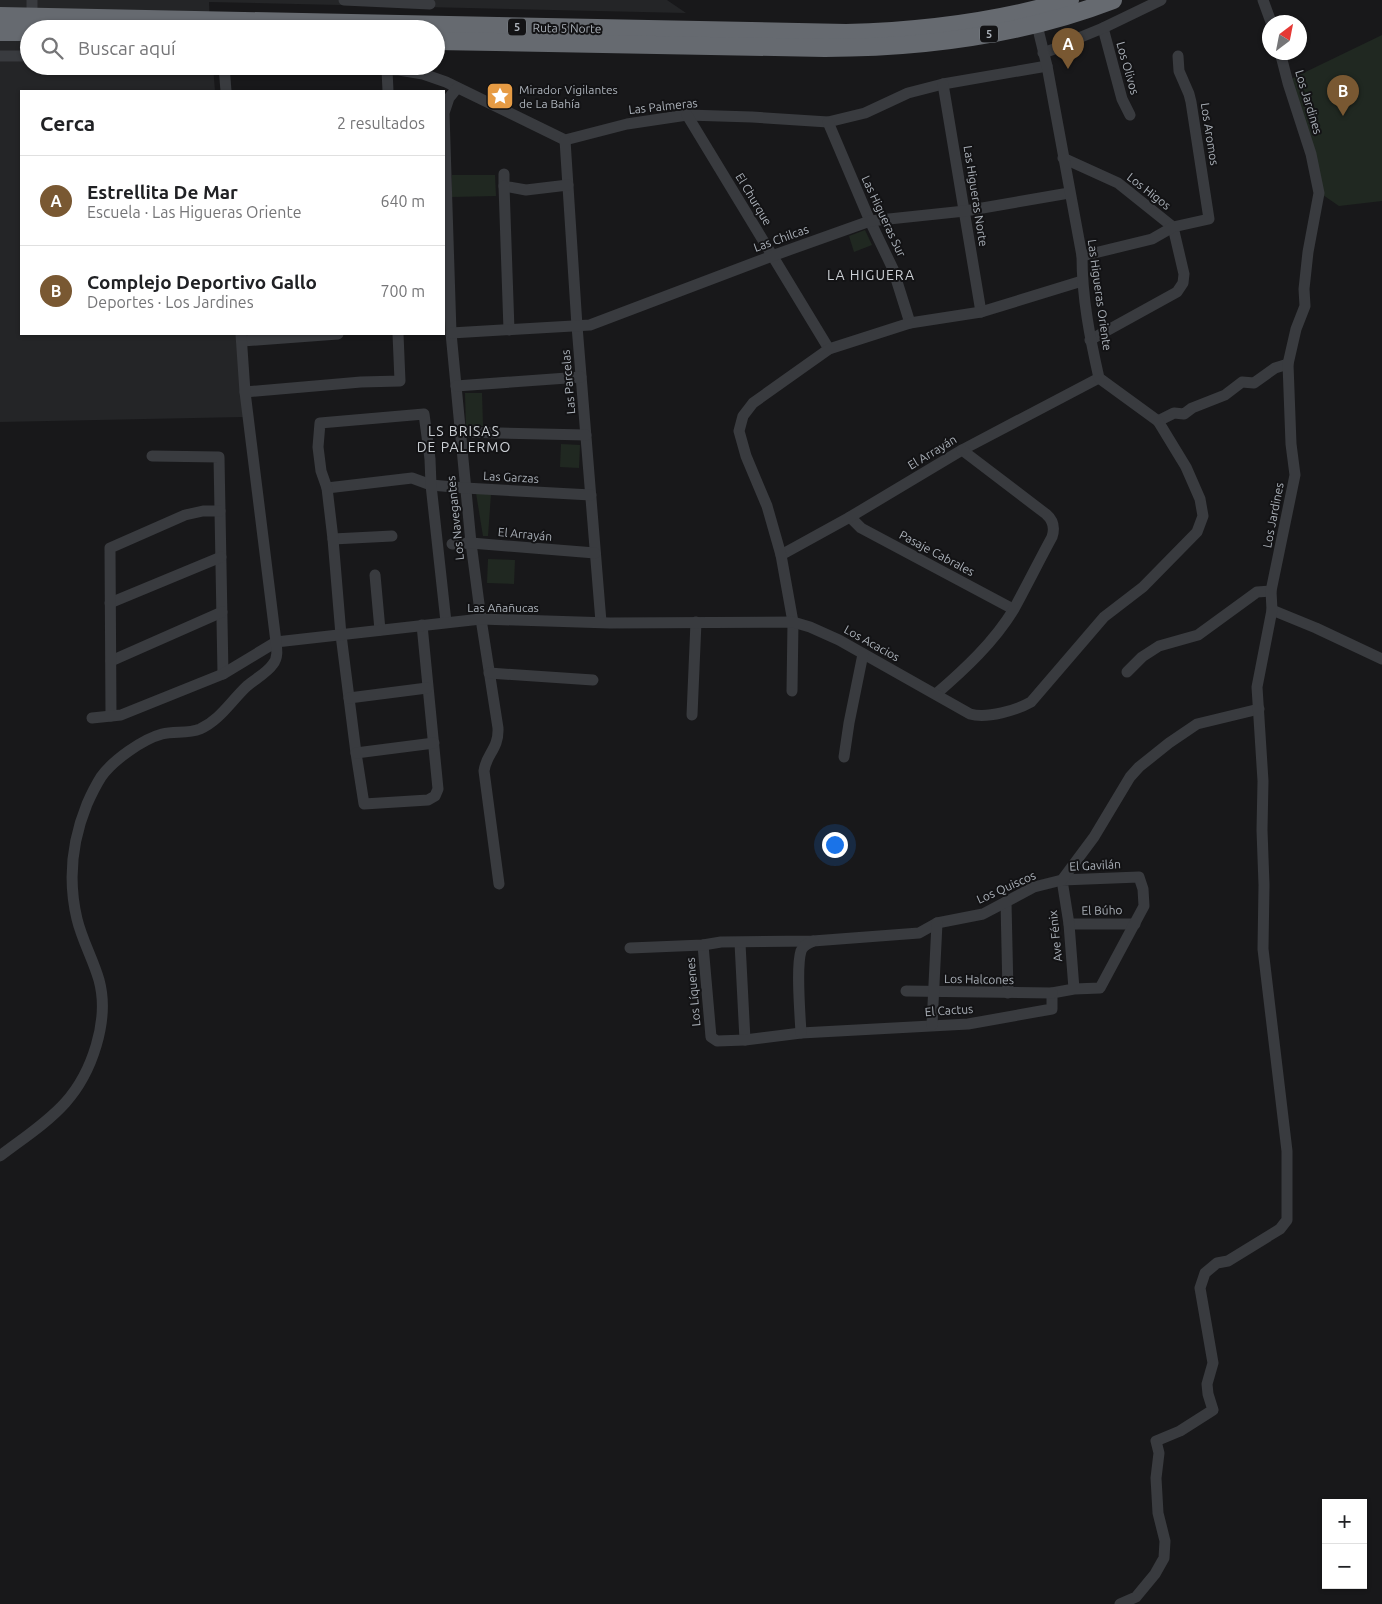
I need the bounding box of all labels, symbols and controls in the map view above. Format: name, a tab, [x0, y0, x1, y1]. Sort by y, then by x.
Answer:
north arrow	[1262, 15, 1307, 60]
road number: 5	[508, 18, 526, 36]
search box	[20, 20, 445, 75]
street label: Ruta 5 Norte	[532, 21, 602, 35]
road number: 5	[980, 26, 998, 42]
pin: A	[1052, 28, 1084, 69]
icon: search	[38, 34, 66, 62]
text: Buscar aquí	[78, 37, 176, 59]
street label: Los Olivos	[1114, 40, 1142, 96]
street label: Los Jardines	[1293, 68, 1325, 136]
pin: B	[1327, 75, 1359, 116]
place icon: Mirador Vigilantes de La Bahía	[485, 81, 515, 111]
place label: Mirador Vigilantes de La Bahía	[519, 83, 618, 110]
street label: Las Palmeras	[628, 96, 698, 116]
street label: Los Aromos	[1199, 102, 1221, 166]
text: Cerca	[40, 111, 95, 135]
text: 2 resultados	[337, 114, 425, 132]
street label: Las Higueras Norte	[962, 145, 990, 247]
street label: El Churque	[733, 170, 775, 228]
street label: Los Higos	[1125, 170, 1173, 212]
street label: Las Higueras Sur	[859, 173, 909, 259]
text: Estrellita De Mar	[87, 181, 238, 203]
text: A	[50, 192, 62, 210]
text: 640 m	[380, 192, 425, 210]
text: Escuela · Las Higueras Oriente	[87, 203, 302, 221]
street label: Las Chilcas	[752, 222, 810, 254]
street label: Las Higueras Oriente	[1086, 239, 1114, 351]
district label: LA HIGUERA	[827, 267, 915, 283]
text: Complejo Deportivo Gallo	[87, 271, 317, 293]
text: B	[51, 282, 61, 300]
text: 700 m	[380, 282, 425, 300]
text: Deportes · Los Jardines	[87, 293, 254, 311]
street label: Las Parcelas	[559, 349, 577, 415]
district label: LS BRISAS DE PALERMO	[417, 423, 511, 455]
street label: El Arrayán	[905, 432, 959, 472]
street label: Las Garzas	[483, 469, 539, 485]
street label: Los Navegantes	[444, 475, 466, 561]
street label: Los Jardines	[1260, 481, 1286, 549]
street label: El Arrayán	[497, 525, 553, 543]
street label: Pasaje Cabrales	[897, 528, 977, 578]
street label: Las Añañucas	[467, 601, 539, 614]
street label: Los Acacios	[842, 622, 902, 664]
your location	[822, 832, 848, 858]
street label: El Gavilán	[1069, 857, 1121, 873]
street label: Los Quiscos	[975, 868, 1037, 906]
street label: El Búho	[1081, 903, 1123, 917]
street label: Ave Fénix	[1046, 910, 1064, 962]
street label: Los Líquenes	[684, 957, 702, 1027]
street label: Los Halcones	[944, 972, 1014, 986]
street label: El Cactus	[924, 1002, 974, 1018]
map controls	[1322, 1499, 1367, 1589]
button: +	[1322, 1499, 1367, 1544]
button: −	[1322, 1544, 1367, 1589]

